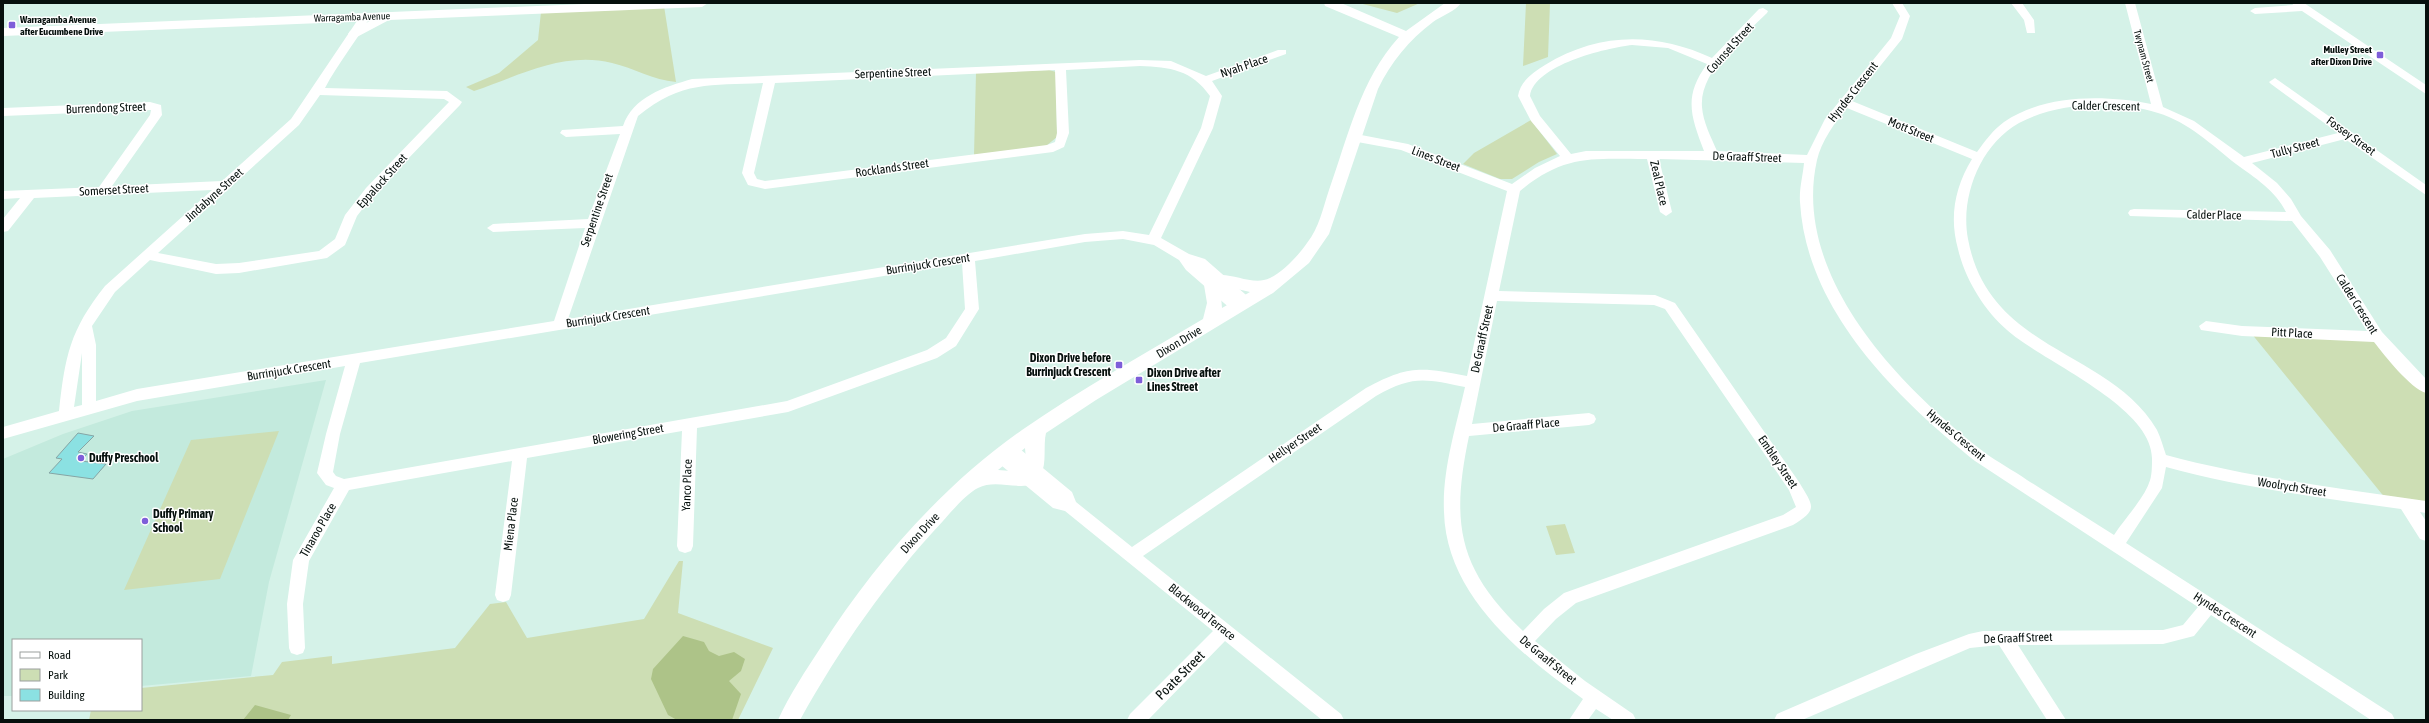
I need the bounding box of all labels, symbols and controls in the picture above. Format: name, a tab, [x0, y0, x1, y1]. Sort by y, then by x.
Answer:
street label: Warragamba Avenue	[314, 10, 391, 24]
place label: Warragamba Avenue after Eucumbene Drive	[19, 14, 104, 37]
street label: Counsel Street	[1704, 19, 1757, 76]
marker: Warragamba Avenue after Eucumbene Drive	[7, 20, 17, 30]
street label: Twynam Street	[2132, 28, 2156, 84]
place label: Mulley Street after Dixon Drive	[2311, 44, 2372, 67]
marker: Mulley Street after Dixon Drive	[2375, 50, 2385, 60]
street label: Nyah Place	[1218, 51, 1270, 81]
street label: Hyndes Crescent	[1825, 59, 1881, 125]
street label: Serpentine Street	[855, 65, 932, 81]
street label: Calder Crescent	[2072, 98, 2141, 114]
street label: Burrendong Street	[66, 100, 147, 116]
street label: Mott Street	[1886, 114, 1937, 146]
street label: Fossey Street	[2324, 114, 2379, 159]
street label: Tully Street	[2269, 135, 2321, 161]
street label: Lines Street	[1410, 143, 1463, 175]
street label: De Graaff Street	[1712, 149, 1782, 165]
street label: Eppalock Street	[354, 150, 410, 211]
street label: Rocklands Street	[854, 156, 930, 180]
street label: Zeal Place	[1647, 159, 1671, 207]
street label: Jindabyne Street	[182, 165, 246, 225]
street label: Serpentine Street	[578, 171, 616, 248]
street label: Somerset Street	[79, 181, 150, 199]
street label: Calder Place	[2186, 208, 2242, 222]
street label: Burrinjuck Crescent	[885, 250, 972, 278]
street label: Calder Crescent	[2333, 271, 2381, 337]
street label: Burrinjuck Crescent	[565, 303, 652, 331]
street label: De Graaff Street	[1468, 303, 1496, 374]
street label: Dixon Drive	[1154, 323, 1204, 361]
street label: Pitt Place	[2271, 325, 2313, 341]
place label: Dixon Drive before Burrinjuck Crescent	[1026, 351, 1112, 379]
street label: Burrinjuck Crescent	[246, 356, 333, 384]
marker: Dixon Drive before Burrinjuck Crescent	[1114, 360, 1124, 370]
place label: Dixon Drive after Lines Street	[1147, 366, 1221, 394]
marker: Dixon Drive after Lines Street	[1134, 375, 1144, 385]
street label: Hyndes Crescent	[1924, 406, 1989, 464]
street label: De Graaff Place	[1492, 415, 1560, 435]
street label: Hellyer Street	[1266, 420, 1324, 466]
street label: Blowering Street	[591, 421, 665, 447]
street label: Embley Street	[1755, 433, 1801, 492]
place label: Duffy Preschool	[89, 451, 159, 465]
marker: Duffy Preschool	[76, 453, 86, 463]
street label: Yanco Place	[679, 459, 695, 511]
street label: Woolrych Street	[2257, 475, 2328, 499]
street label: Miena Place	[501, 496, 521, 552]
street label: Tinaroo Place	[297, 500, 339, 560]
place label: Duffy Primary School	[153, 507, 214, 535]
street label: Dixon Drive	[898, 510, 942, 556]
marker: Duffy Primary School	[140, 516, 150, 526]
street label: Blackwood Terrace	[1166, 581, 1238, 643]
street label: Hyndes Crescent	[2191, 589, 2260, 641]
street label: De Graaff Street	[1983, 630, 2053, 646]
street label: De Graaff Street	[1517, 633, 1580, 688]
legend	[12, 639, 142, 711]
street label: Poate Street	[1152, 647, 1208, 703]
text: Road	[48, 648, 71, 662]
text: Park	[48, 668, 69, 682]
text: Building	[48, 688, 86, 702]

